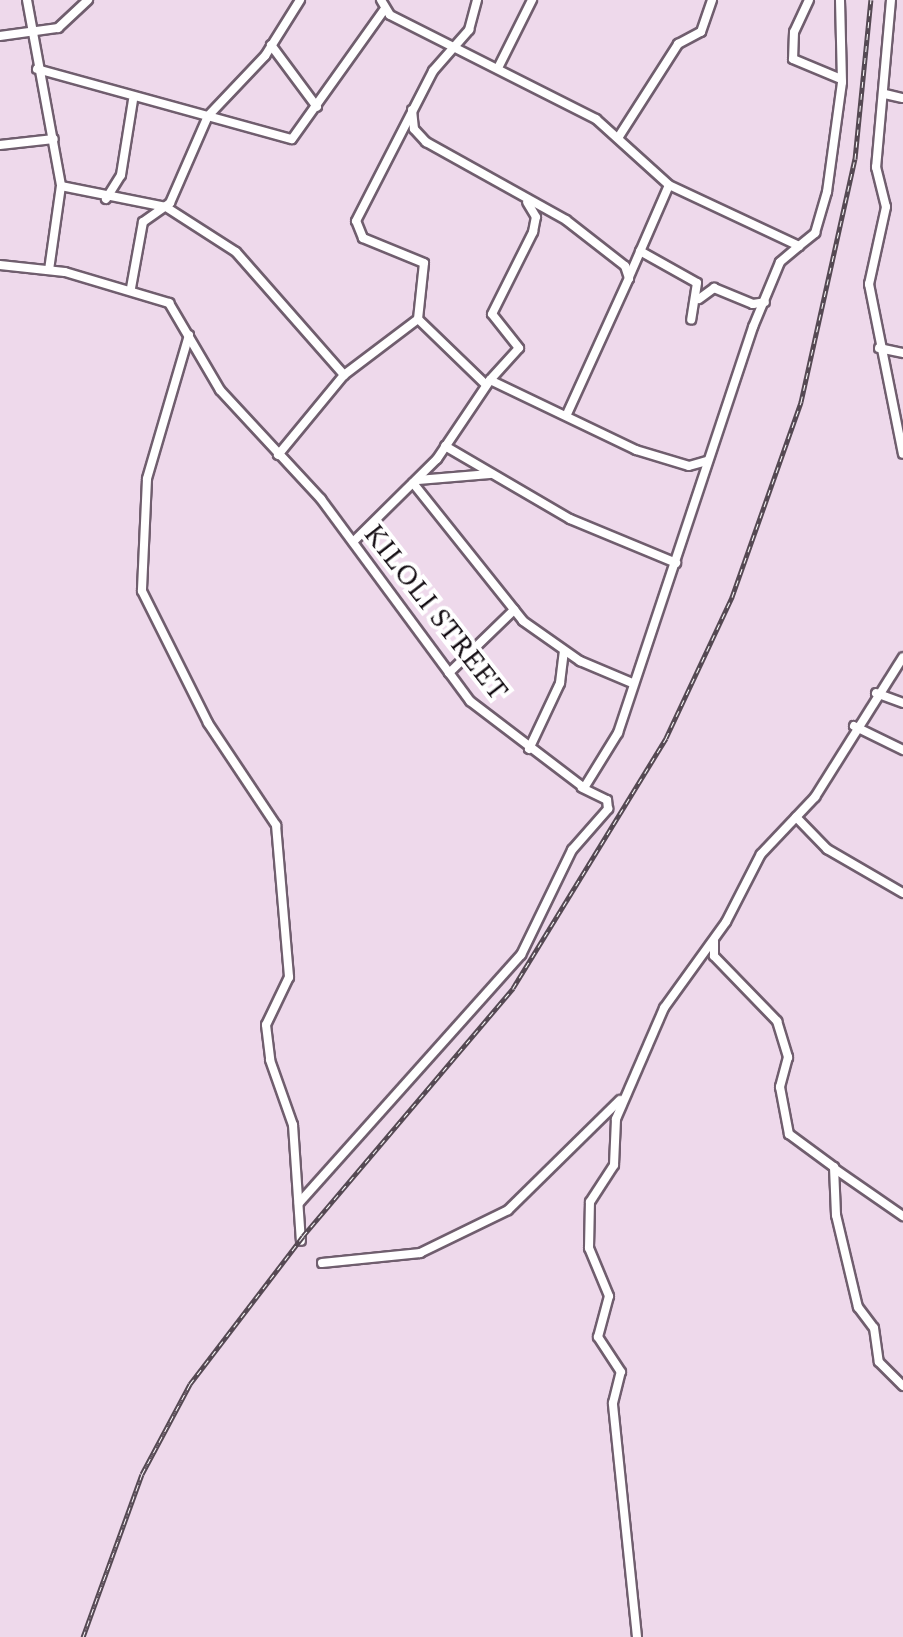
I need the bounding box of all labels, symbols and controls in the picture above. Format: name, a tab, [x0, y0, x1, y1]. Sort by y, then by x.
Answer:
street label: KILOLI STREET	[356, 518, 514, 708]

